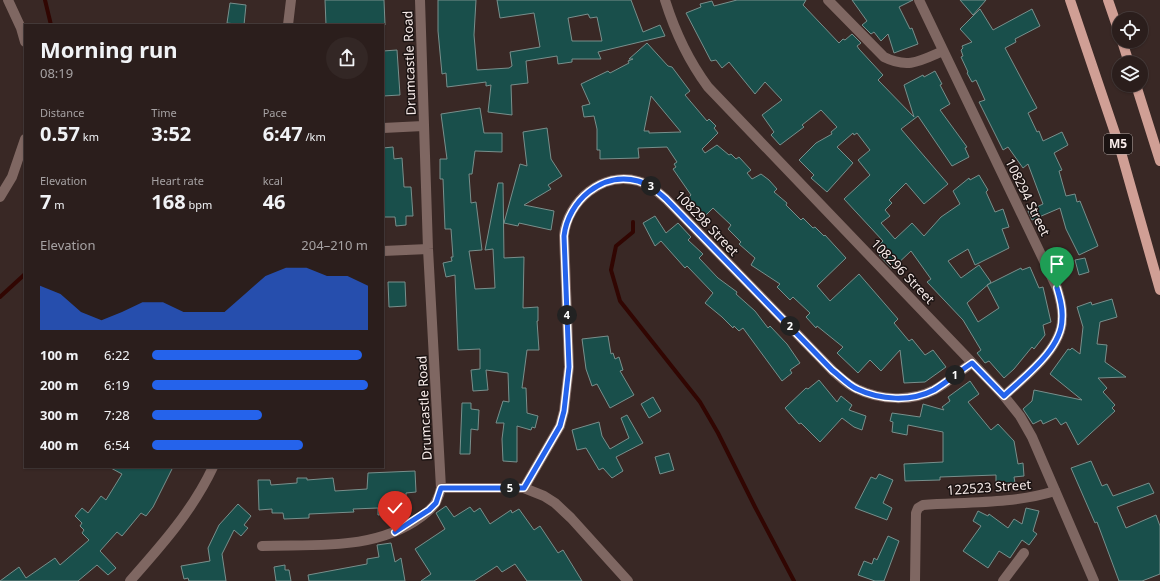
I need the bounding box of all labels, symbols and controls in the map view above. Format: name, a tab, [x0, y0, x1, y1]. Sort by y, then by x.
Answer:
street label: Drumcastle Road	[398, 10, 420, 116]
map controls	[1112, 12, 1148, 92]
button: locate	[1112, 12, 1148, 48]
text: Morning run	[40, 34, 178, 64]
button: share	[326, 37, 368, 79]
button: layers	[1112, 56, 1148, 92]
text: 08:19	[40, 64, 73, 82]
text: Distance	[40, 105, 85, 120]
text: Time	[151, 105, 177, 120]
text: Pace	[263, 105, 287, 120]
text: 0.57	[40, 120, 80, 147]
text: 3:52	[151, 120, 191, 147]
text: 6:47	[263, 120, 303, 147]
text: km	[80, 129, 99, 144]
text: /km	[303, 129, 326, 144]
road number: M5	[1104, 134, 1132, 154]
street label: 108294 Street	[1001, 155, 1055, 239]
text: Elevation	[40, 173, 87, 188]
text: Heart rate	[151, 173, 204, 188]
text: kcal	[263, 173, 283, 188]
pin: 3	[641, 176, 661, 196]
text: 3	[648, 178, 654, 193]
street label: 108298 Street	[671, 186, 743, 260]
text: 7	[40, 188, 51, 215]
text: 168	[151, 188, 186, 215]
text: 46	[263, 188, 286, 215]
text: m	[51, 197, 65, 212]
text: bpm	[186, 197, 212, 212]
street label: 108296 Street	[867, 234, 939, 308]
text: Elevation	[40, 236, 96, 254]
text: 204–210 m	[301, 236, 368, 254]
pin	[1040, 247, 1074, 288]
icon: arrive	[1046, 253, 1068, 275]
pin: 4	[557, 305, 577, 325]
text: 4	[564, 307, 570, 322]
pin: 2	[780, 316, 800, 336]
text: 2	[787, 318, 793, 333]
text: 100 m	[40, 346, 78, 364]
text: 6:22	[104, 346, 130, 364]
street label: Drumcastle Road	[412, 355, 436, 461]
pin: 1	[945, 365, 965, 385]
text: 1	[952, 367, 958, 382]
text: 200 m	[40, 376, 78, 394]
text: 6:19	[104, 376, 130, 394]
text: 300 m	[40, 406, 78, 424]
text: 7:28	[104, 406, 130, 424]
text: 400 m	[40, 436, 78, 454]
text: 6:54	[104, 436, 130, 454]
street label: 122523 Street	[946, 475, 1032, 499]
pin: 5	[500, 478, 520, 498]
text: 5	[507, 480, 513, 495]
pin	[378, 491, 412, 532]
icon: check	[384, 497, 406, 519]

